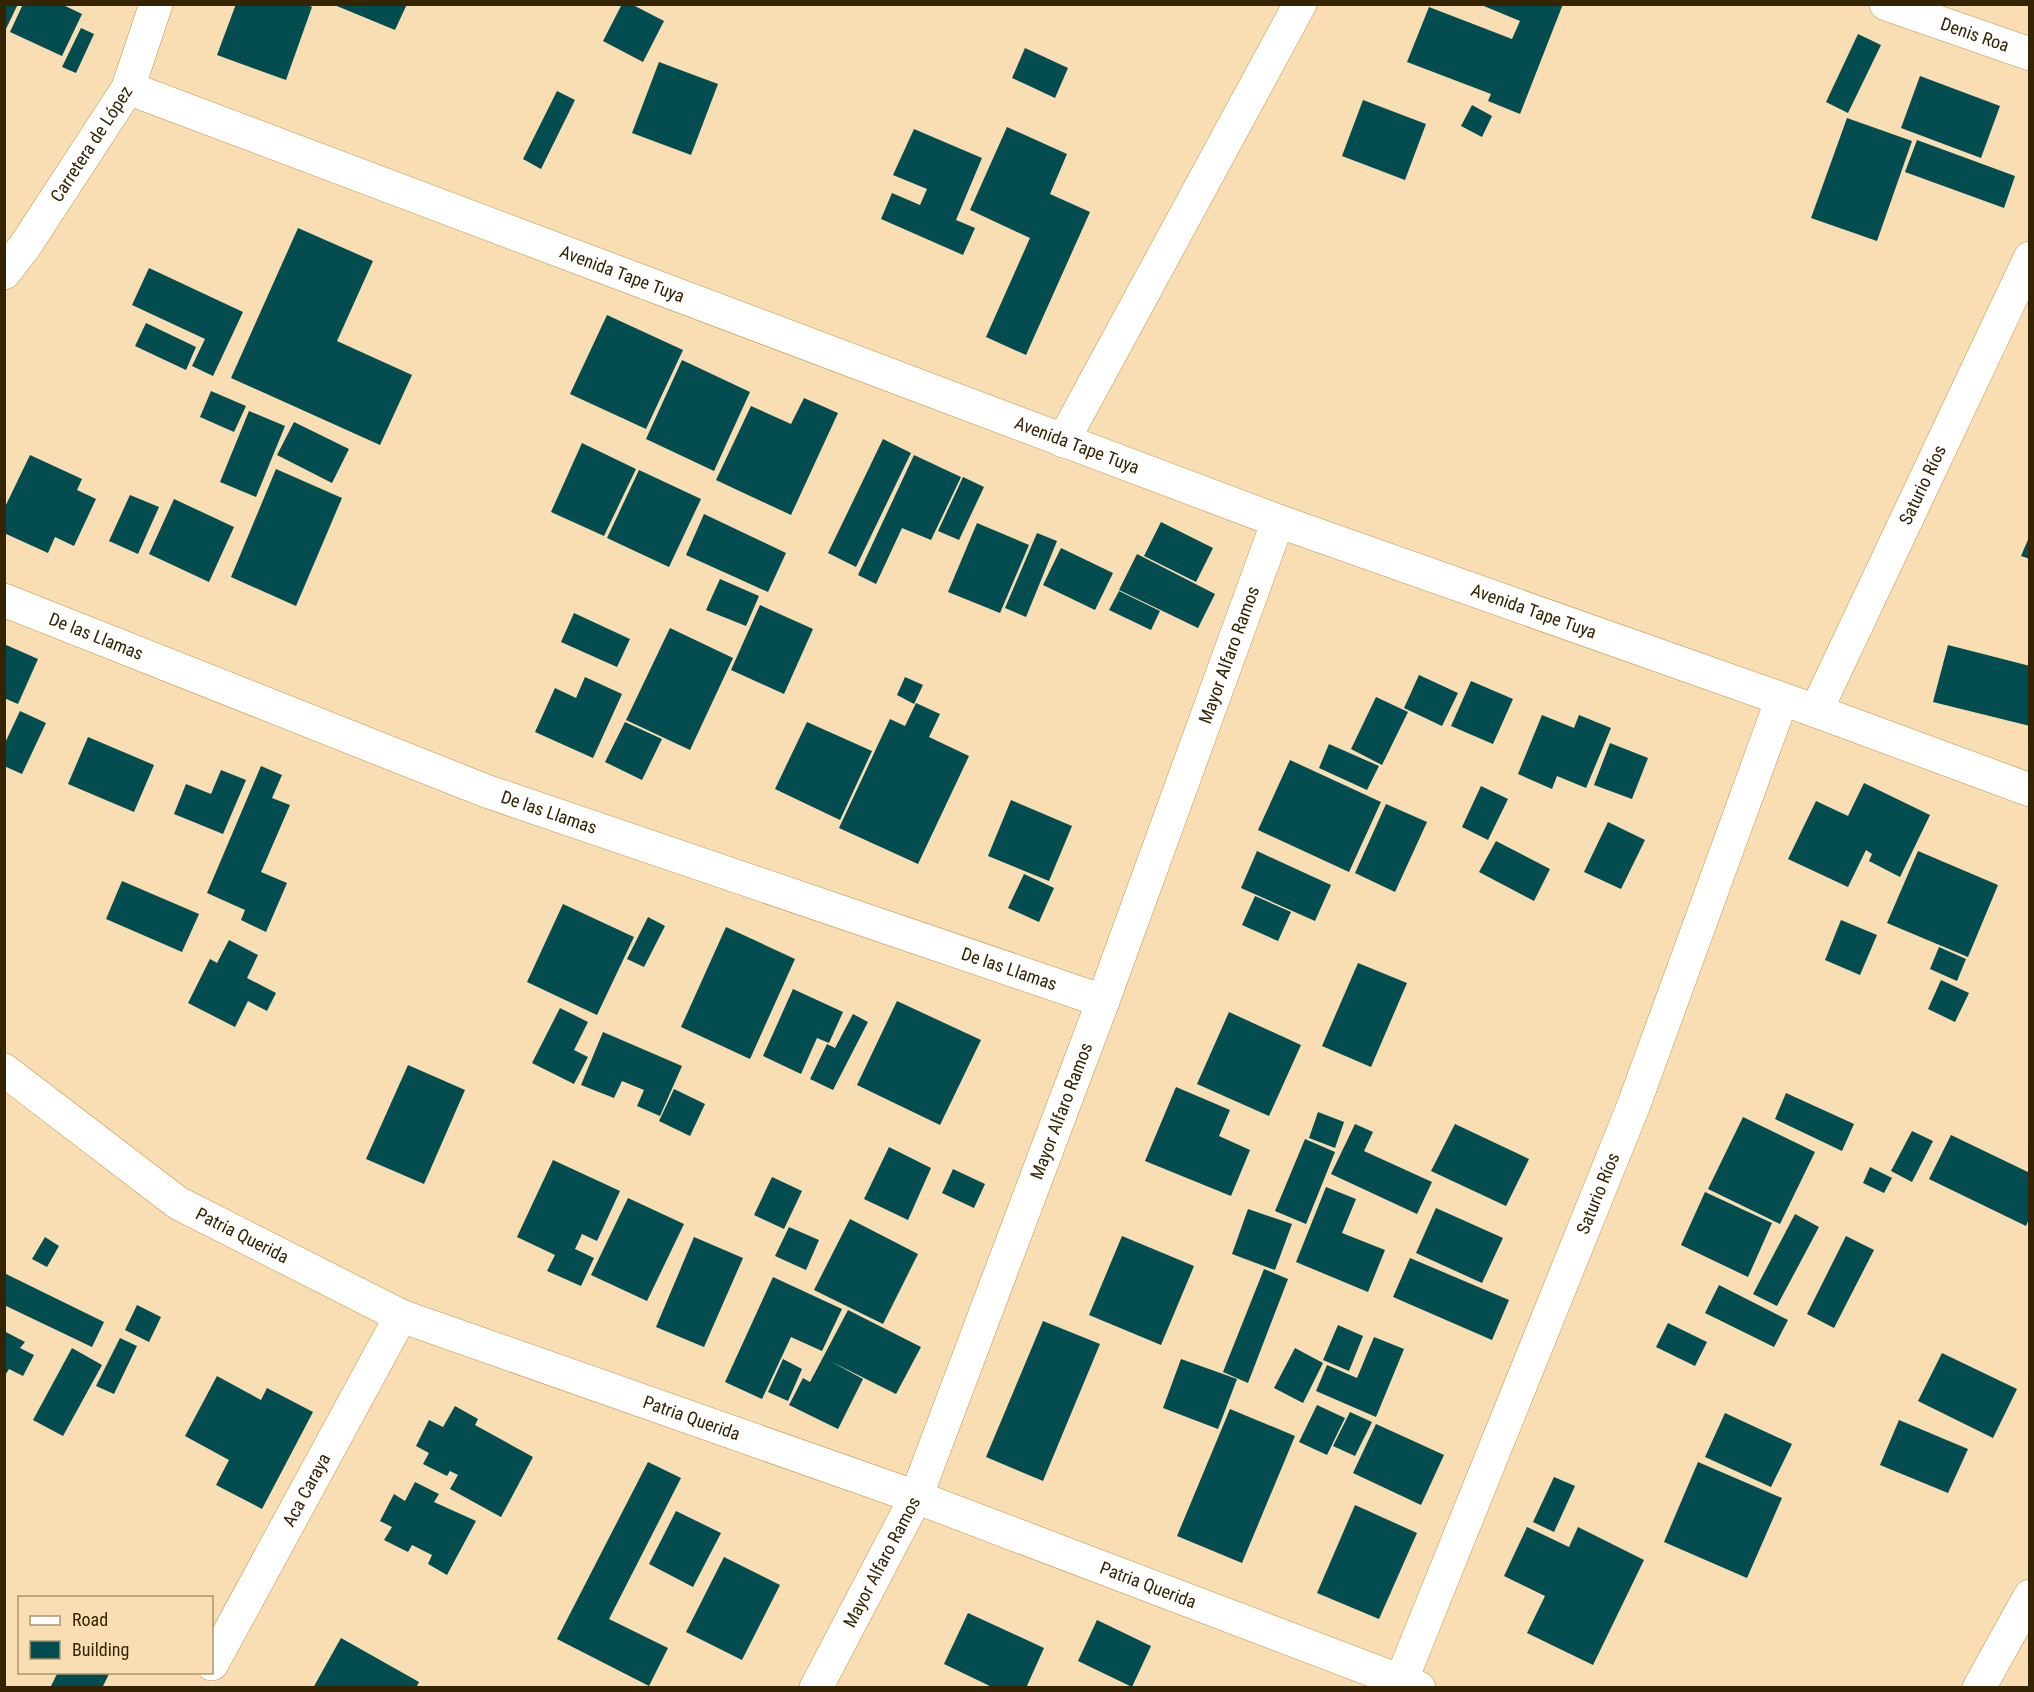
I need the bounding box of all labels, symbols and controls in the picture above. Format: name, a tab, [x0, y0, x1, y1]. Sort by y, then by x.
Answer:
street label: Denis Roa	[1938, 13, 2012, 56]
street label: Carretera de López	[46, 82, 137, 206]
street label: Avenida Tape Tuya	[557, 241, 688, 307]
street label: Avenida Tape Tuya	[1012, 412, 1142, 478]
street label: Saturio Ríos	[1894, 441, 1950, 528]
street label: Avenida Tape Tuya	[1468, 579, 1599, 643]
street label: Mayor Alfaro Ramos	[1194, 583, 1263, 726]
street label: De las Llamas	[46, 608, 146, 664]
street label: De las Llamas	[499, 786, 600, 838]
street label: De las Llamas	[959, 943, 1060, 995]
street label: Mayor Alfaro Ramos	[1026, 1040, 1096, 1182]
street label: Saturio Ríos	[1572, 1149, 1623, 1237]
street label: Patria Querida	[192, 1203, 292, 1267]
street label: Patria Querida	[640, 1391, 743, 1444]
street label: Aca Caraya	[278, 1450, 334, 1530]
street label: Mayor Alfaro Ramos	[839, 1493, 924, 1631]
street label: Patria Querida	[1097, 1557, 1199, 1612]
legend	[18, 1596, 213, 1674]
text: Road	[72, 1609, 108, 1630]
text: Building	[72, 1639, 129, 1660]

